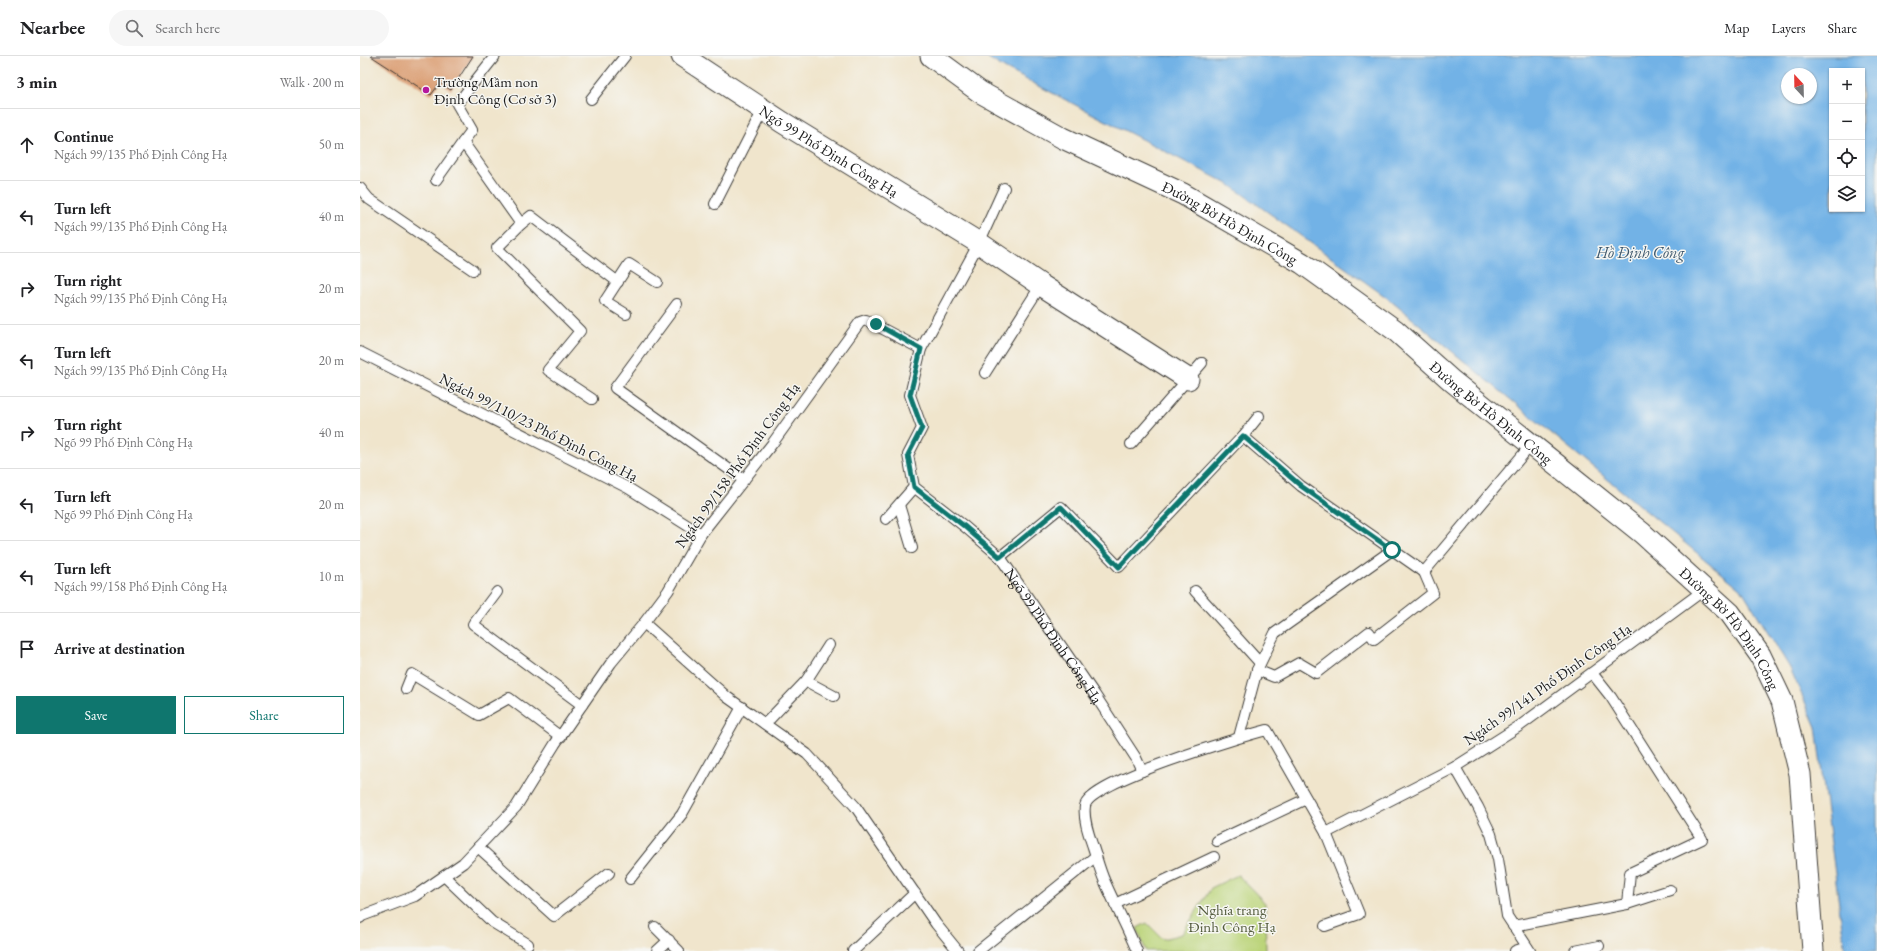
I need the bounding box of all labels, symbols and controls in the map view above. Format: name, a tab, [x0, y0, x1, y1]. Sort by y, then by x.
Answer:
search box	[109, 10, 389, 46]
text: Nearbee	[20, 15, 85, 40]
icon: search	[123, 17, 145, 39]
text: Search here	[155, 18, 220, 37]
text: Map	[1724, 19, 1749, 37]
text: Layers	[1771, 19, 1806, 37]
text: Share	[1828, 19, 1857, 37]
north arrow	[1781, 68, 1817, 104]
map controls	[1829, 68, 1865, 212]
button: +	[1829, 68, 1865, 104]
text: 3 min	[16, 71, 57, 93]
place label: Trường Mầm non Định Công (Cơ sở 3)	[434, 72, 557, 108]
text: Walk · 200 m	[280, 74, 344, 91]
marker: Trường Mầm non Định Công (Cơ sở 3)	[421, 85, 431, 95]
street label: Ngõ 99 Phố Định Công Hạ	[756, 100, 902, 201]
button: −	[1829, 104, 1865, 140]
text: Continue	[54, 127, 114, 146]
icon: ahead	[16, 134, 38, 156]
text: 50 m	[319, 136, 344, 153]
button: locate	[1829, 140, 1865, 176]
text: Ngách 99/135 Phố Định Công Hạ	[54, 146, 227, 163]
street label: Đường Bờ Hồ Định Công	[1159, 176, 1302, 268]
button: layers	[1829, 176, 1865, 212]
text: Turn left	[54, 199, 111, 218]
icon: left	[16, 206, 38, 228]
text: 40 m	[319, 208, 344, 225]
text: Ngách 99/135 Phố Định Công Hạ	[54, 218, 227, 235]
water label: Hồ Định Công	[1595, 242, 1685, 263]
text: Turn right	[54, 271, 122, 290]
icon: right	[16, 278, 38, 300]
text: 20 m	[319, 280, 344, 297]
text: Ngách 99/135 Phố Định Công Hạ	[54, 290, 227, 307]
route end	[867, 315, 885, 333]
text: Turn left	[54, 343, 111, 362]
icon: left	[16, 350, 38, 372]
text: 20 m	[319, 352, 344, 369]
street label: Đường Bờ Hồ Định Công	[1426, 356, 1557, 468]
text: Ngách 99/135 Phố Định Công Hạ	[54, 362, 227, 379]
street label: Ngách 99/110/23 Phố Định Công Hạ	[437, 369, 641, 485]
street label: Ngách 99/158 Phố Định Công Hạ	[671, 379, 803, 551]
text: Turn right	[54, 415, 122, 434]
icon: right	[16, 422, 38, 444]
text: 40 m	[319, 424, 344, 441]
text: Ngõ 99 Phố Định Công Hạ	[54, 434, 193, 451]
text: Turn left	[54, 487, 111, 506]
icon: left	[16, 494, 38, 516]
text: 20 m	[319, 496, 344, 513]
text: Ngõ 99 Phố Định Công Hạ	[54, 506, 193, 523]
route start	[1383, 541, 1401, 559]
text: Turn left	[54, 559, 111, 578]
street label: Đường Bờ Hồ Định Công	[1676, 563, 1785, 693]
street label: Ngõ 99 Phố Định Công Hạ	[1001, 564, 1107, 707]
icon: left	[16, 566, 38, 588]
text: 10 m	[319, 568, 344, 585]
text: Ngách 99/158 Phố Định Công Hạ	[54, 578, 227, 595]
street label: Ngách 99/141 Phố Định Công Hạ	[1460, 619, 1634, 749]
icon: arrive	[16, 638, 38, 660]
text: Arrive at destination	[54, 639, 185, 658]
button: Save	[16, 696, 176, 734]
button: Share	[184, 696, 344, 734]
park label: Nghĩa trang Định Công Hạ	[1188, 900, 1276, 936]

